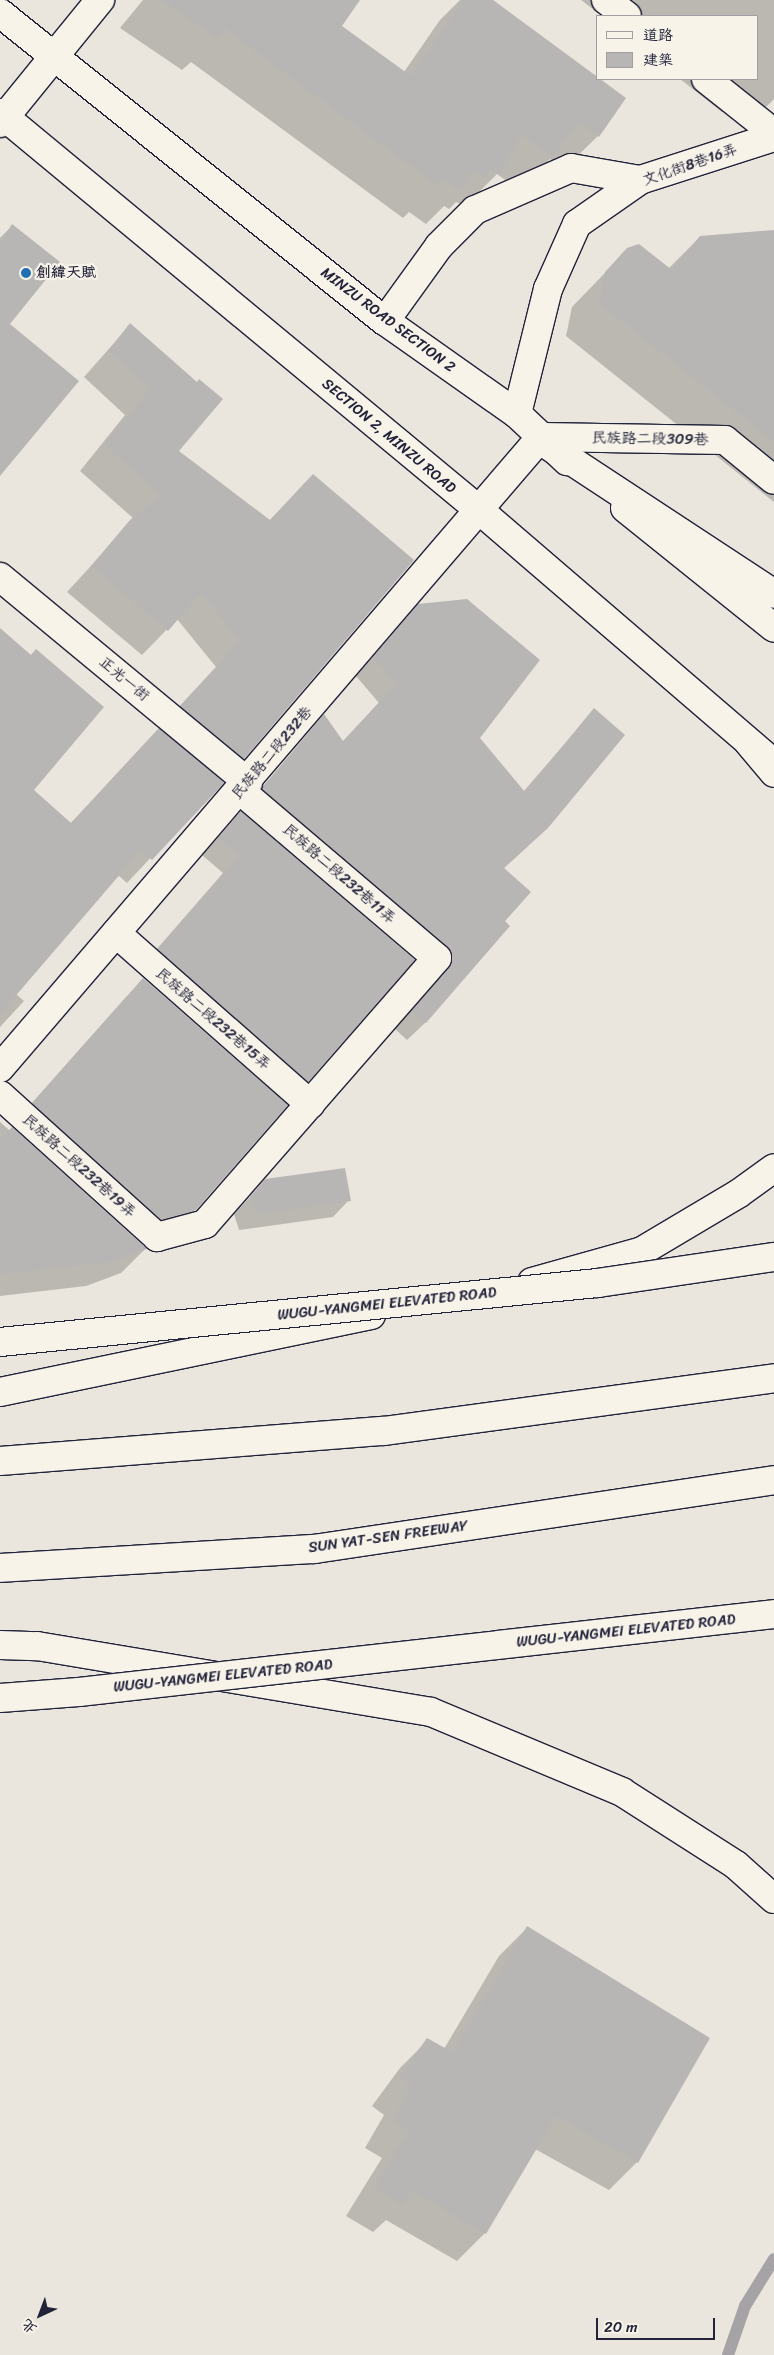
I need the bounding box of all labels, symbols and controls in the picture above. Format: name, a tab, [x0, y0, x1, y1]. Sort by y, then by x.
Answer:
legend	[596, 15, 759, 80]
text: 道路	[643, 22, 673, 48]
text: 建築	[643, 47, 673, 73]
street label: 文化街8巷16弄	[640, 140, 740, 190]
street label: MINZU ROAD SECTION 2	[317, 263, 459, 377]
place label: 創緯天賦	[36, 264, 96, 282]
marker: 創緯天賦	[20, 267, 32, 279]
street label: SECTION 2, MINZU ROAD	[319, 375, 459, 497]
street label: 民族路二段309巷	[591, 429, 709, 449]
street label: 正光一街	[95, 653, 153, 705]
street label: 民族路二段232巷	[228, 703, 316, 803]
street label: 民族路二段232巷11弄	[279, 820, 399, 928]
street label: 民族路二段232巷15弄	[152, 964, 274, 1074]
street label: 民族路二段232巷19弄	[19, 1110, 139, 1222]
street label: WUGU-YANGMEI ELEVATED ROAD	[277, 1284, 497, 1324]
street label: SUN YAT-SEN FREEWAY	[308, 1517, 468, 1557]
street label: WUGU-YANGMEI ELEVATED ROAD	[516, 1611, 736, 1651]
street label: WUGU-YANGMEI ELEVATED ROAD	[113, 1656, 333, 1696]
north arrow	[15, 2290, 65, 2340]
scale bar	[599, 2308, 718, 2340]
text: 北	[16, 2312, 43, 2340]
text: 20 m	[604, 2314, 638, 2340]

